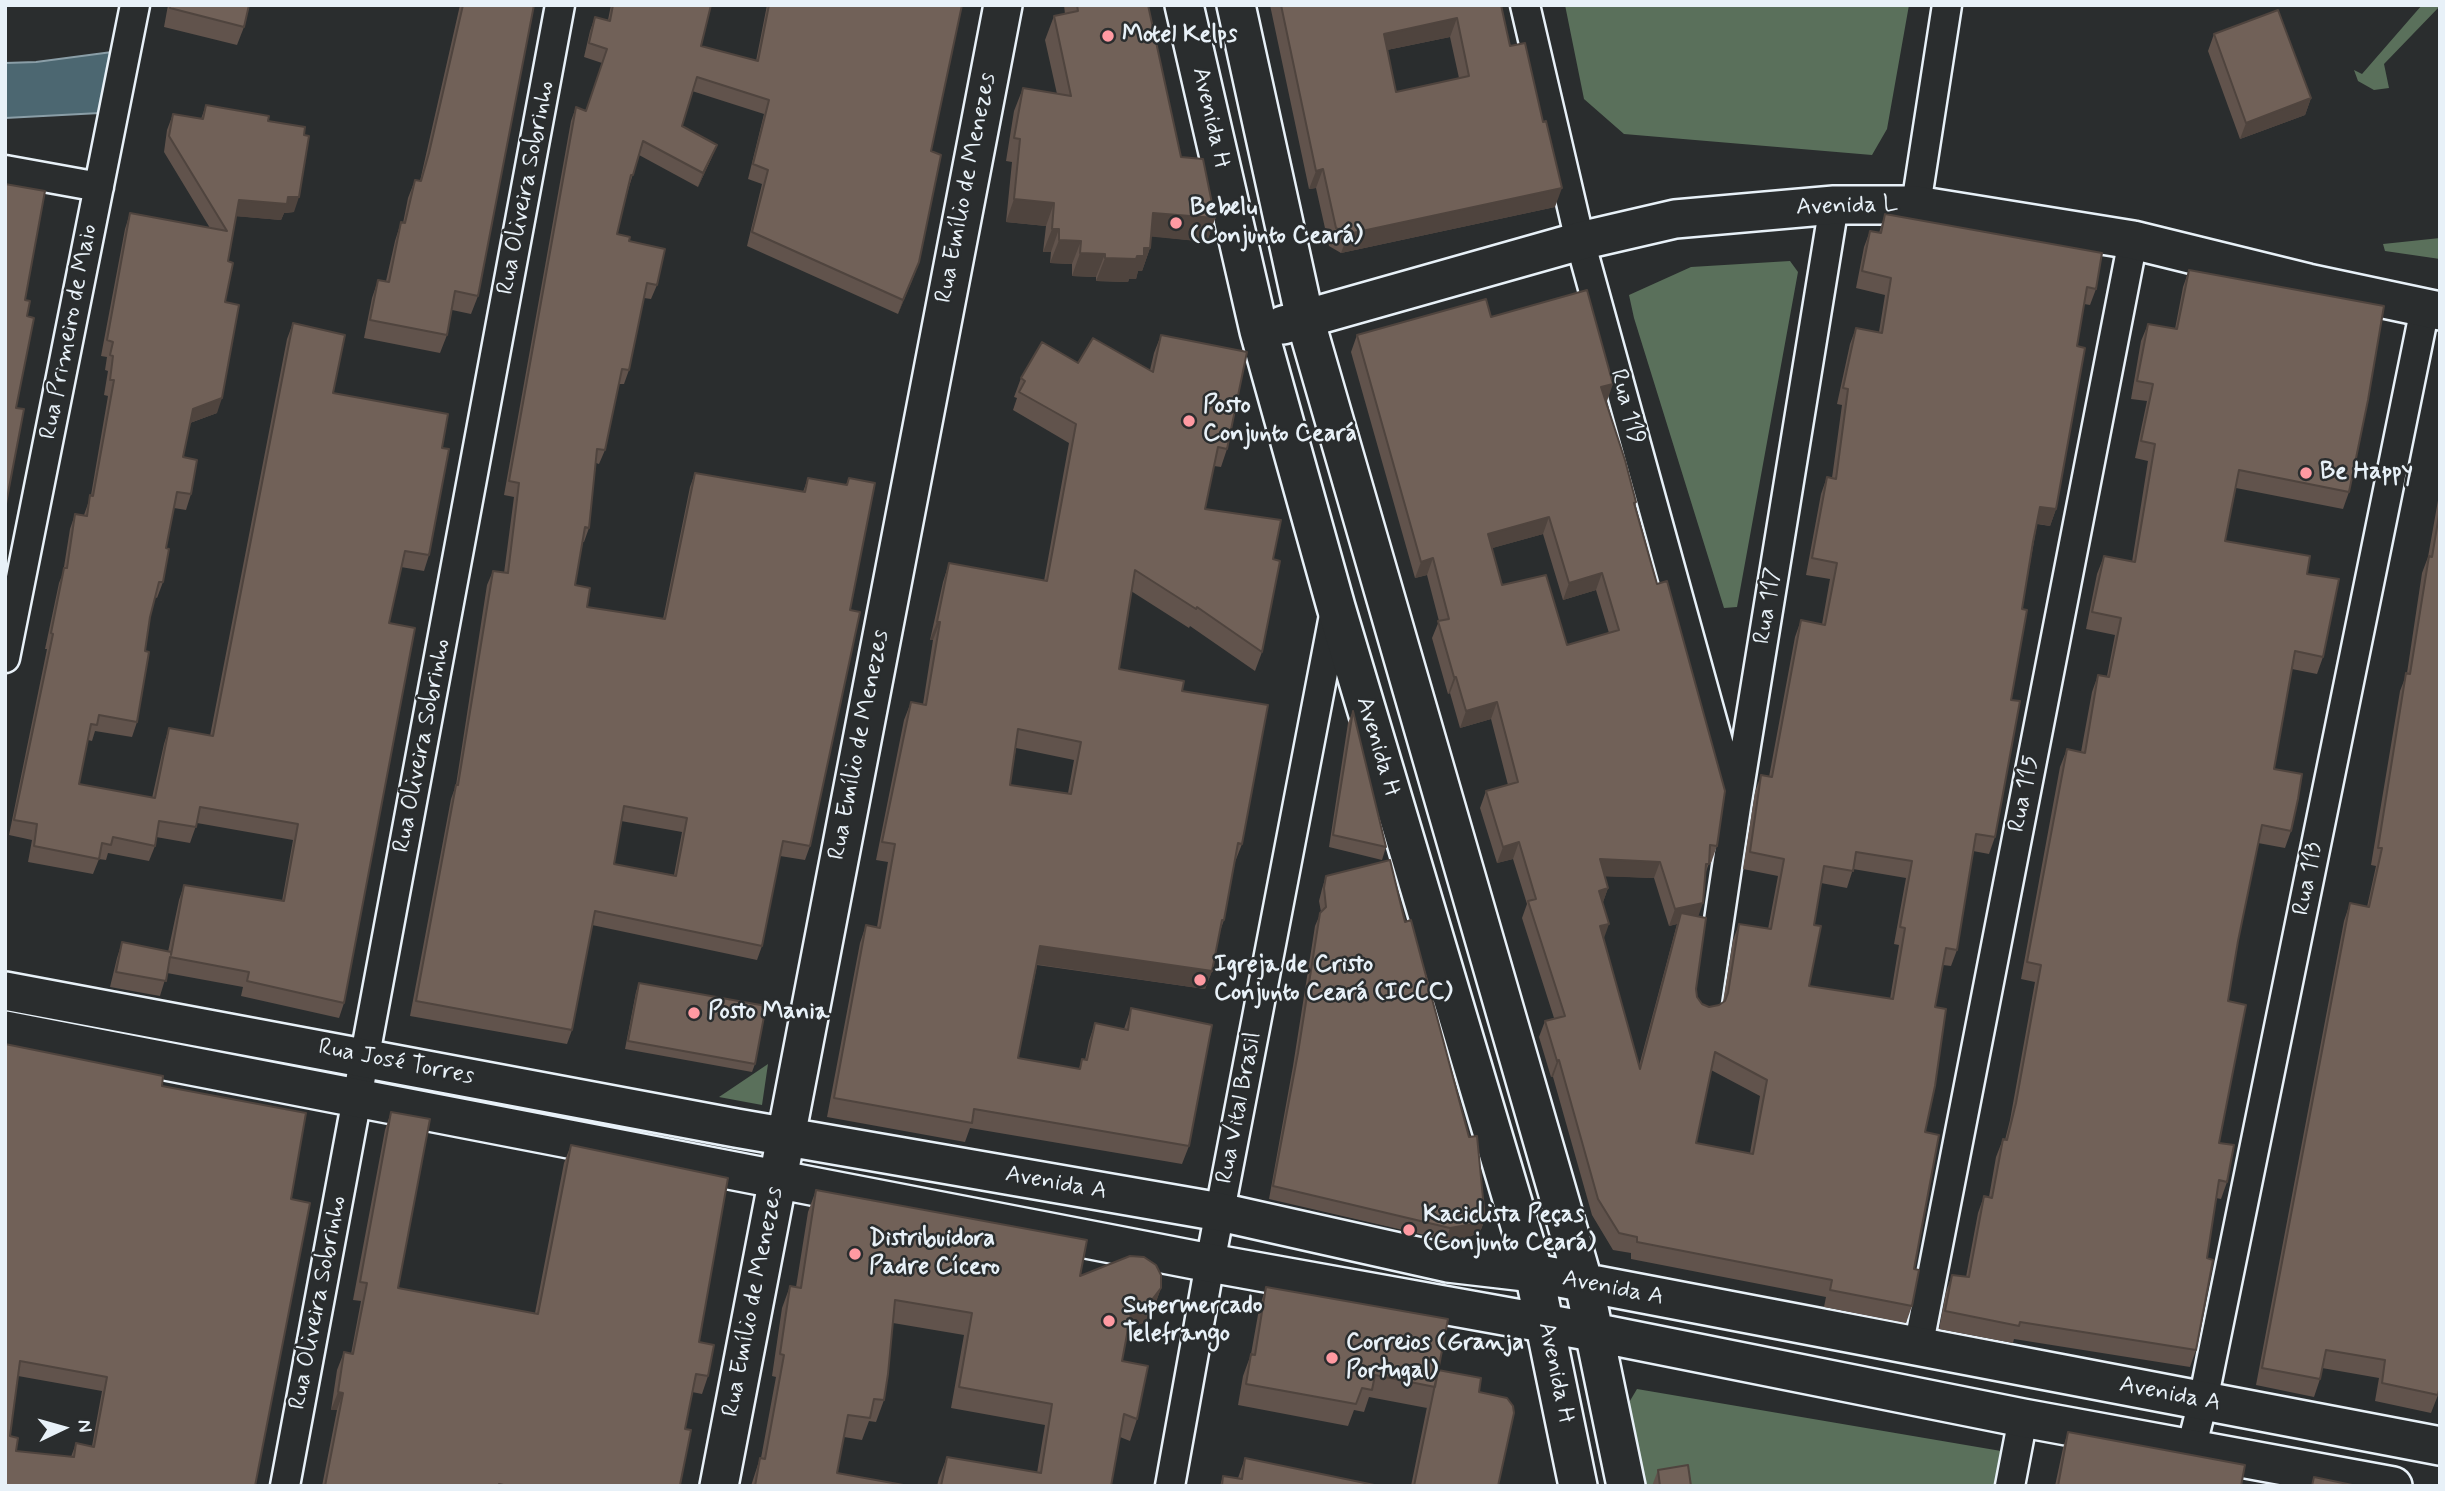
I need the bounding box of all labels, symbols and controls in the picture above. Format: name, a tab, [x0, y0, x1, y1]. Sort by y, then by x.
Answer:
place label: Motel Kelps	[1122, 22, 1237, 50]
marker: Motel Kelps	[1100, 28, 1116, 44]
street label: Avenida H	[1184, 65, 1236, 171]
street label: Rua Emílio de Menezes	[931, 70, 1003, 306]
street label: Rua Oliveira Sobrinho	[492, 79, 562, 297]
street label: Avenida L	[1796, 191, 1898, 223]
place label: Bebelu (Conjunto Ceará)	[1190, 195, 1363, 251]
marker: Bebelu (Conjunto Ceará)	[1168, 215, 1184, 231]
street label: Rua Primeiro de Maio	[35, 222, 105, 442]
street label: Rua 119	[1602, 366, 1650, 448]
place label: Posto Conjunto Ceará	[1203, 393, 1357, 449]
marker: Posto Conjunto Ceará	[1181, 413, 1197, 429]
place label: Be Happy	[2320, 459, 2413, 487]
marker: Be Happy	[2298, 465, 2314, 481]
street label: Rua 117	[1749, 565, 1789, 647]
street label: Rua Emílio de Menezes	[824, 627, 896, 863]
street label: Rua Oliveira Sobrinho	[388, 637, 458, 855]
street label: Avenida H	[1348, 694, 1406, 800]
street label: Rua 115	[2003, 753, 2047, 835]
street label: Rua 113	[2288, 840, 2330, 918]
place label: Igreja de Cristo Conjunto Ceará (ICCC)	[1214, 952, 1452, 1008]
marker: Igreja de Cristo Conjunto Ceará (ICCC)	[1192, 972, 1208, 988]
place label: Posto Mania	[708, 999, 829, 1027]
marker: Posto Mania	[686, 1005, 702, 1021]
street label: Rua Vital Brasil	[1211, 1030, 1269, 1186]
street label: Rua José Torres	[316, 1034, 476, 1092]
street label: Avenida A	[1003, 1161, 1109, 1207]
street label: Rua Emílio de Menezes	[718, 1184, 790, 1420]
street label: Rua Oliveira Sobrinho	[284, 1194, 354, 1412]
place label: Kaciclista Peças (Conjunto Ceará)	[1423, 1202, 1596, 1258]
marker: Kaciclista Peças (Conjunto Ceará)	[1401, 1222, 1417, 1238]
place label: Distribuidora Padre Cícero	[869, 1226, 1000, 1282]
marker: Distribuidora Padre Cícero	[847, 1246, 863, 1262]
street label: Avenida A	[1560, 1265, 1666, 1313]
place label: Supermercado Telefrango	[1123, 1293, 1263, 1349]
marker: Supermercado Telefrango	[1101, 1313, 1117, 1329]
street label: Avenida H	[1530, 1320, 1580, 1426]
place label: Correios (Granja Portugal)	[1346, 1330, 1524, 1386]
marker: Correios (Granja Portugal)	[1324, 1350, 1340, 1366]
street label: Avenida A	[2117, 1371, 2223, 1419]
north arrow	[28, 1393, 98, 1463]
text: N	[71, 1419, 97, 1434]

